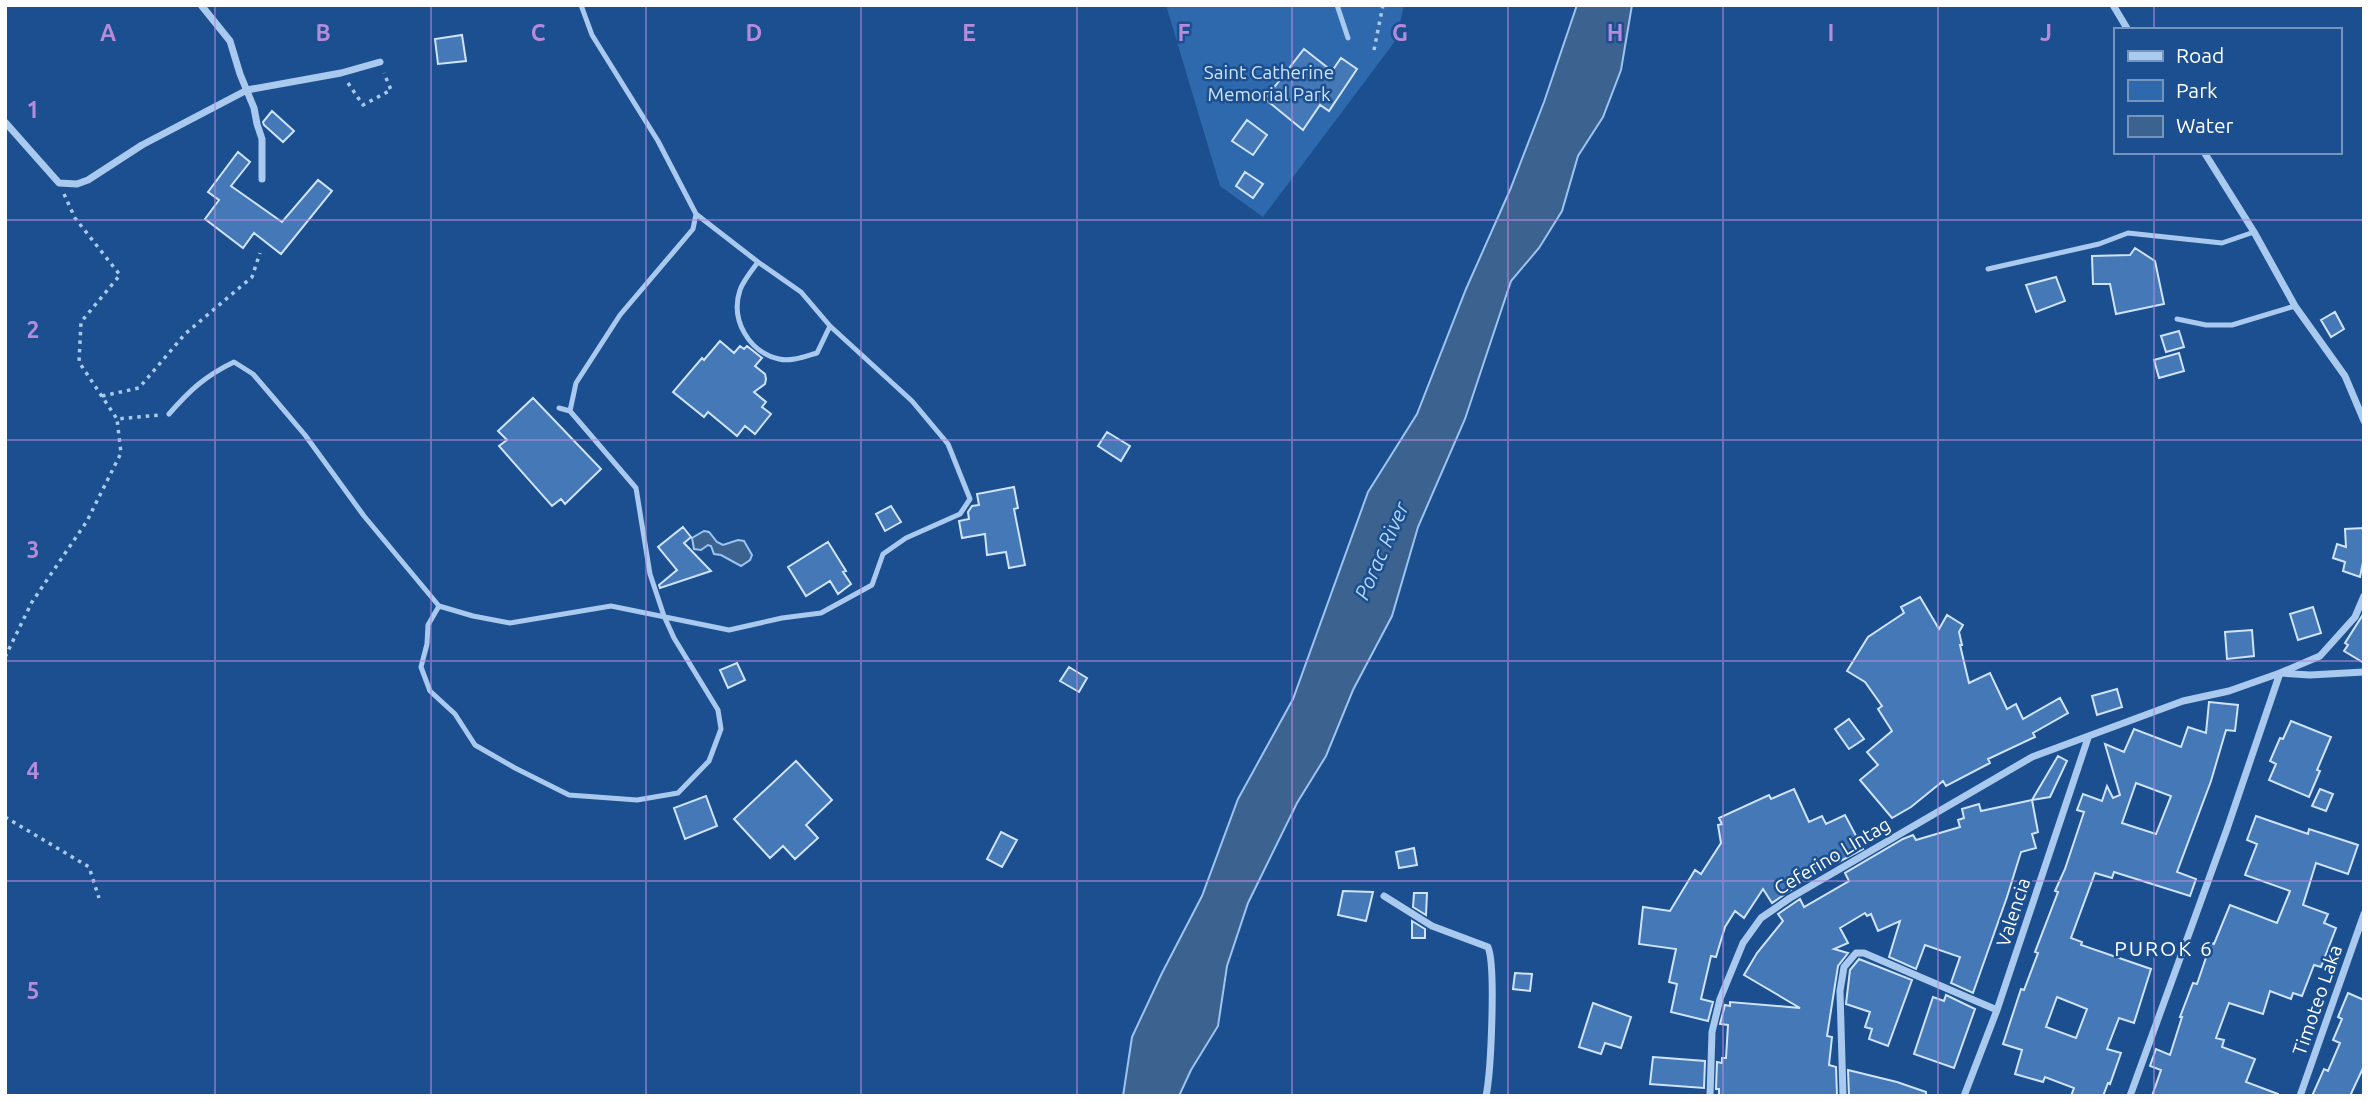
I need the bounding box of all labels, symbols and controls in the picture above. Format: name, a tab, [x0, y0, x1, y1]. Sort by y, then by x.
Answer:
text: A	[100, 20, 116, 45]
text: B	[315, 20, 331, 45]
text: C	[531, 20, 546, 45]
text: D	[746, 20, 762, 45]
text: E	[962, 20, 976, 45]
text: F	[1178, 20, 1191, 45]
text: G	[1392, 20, 1408, 45]
text: H	[1607, 20, 1623, 45]
text: I	[1828, 20, 1834, 45]
text: J	[2040, 20, 2052, 45]
legend	[2114, 28, 2341, 154]
text: Road	[2176, 43, 2224, 67]
park label: Saint Catherine Memorial Park	[1204, 61, 1334, 105]
text: Park	[2176, 78, 2218, 102]
text: 1	[27, 97, 39, 122]
text: Water	[2176, 113, 2234, 137]
text: 2	[27, 317, 39, 342]
water label: Porac River	[1349, 497, 1414, 603]
text: 3	[27, 537, 39, 562]
text: 4	[27, 758, 40, 783]
street label: Ceferino LIntag	[1770, 813, 1894, 899]
street label: Valencia	[1992, 875, 2034, 949]
district label: PUROK 6	[2114, 936, 2214, 960]
street label: Timoteo Laka	[2288, 942, 2346, 1058]
text: 5	[27, 978, 39, 1003]

